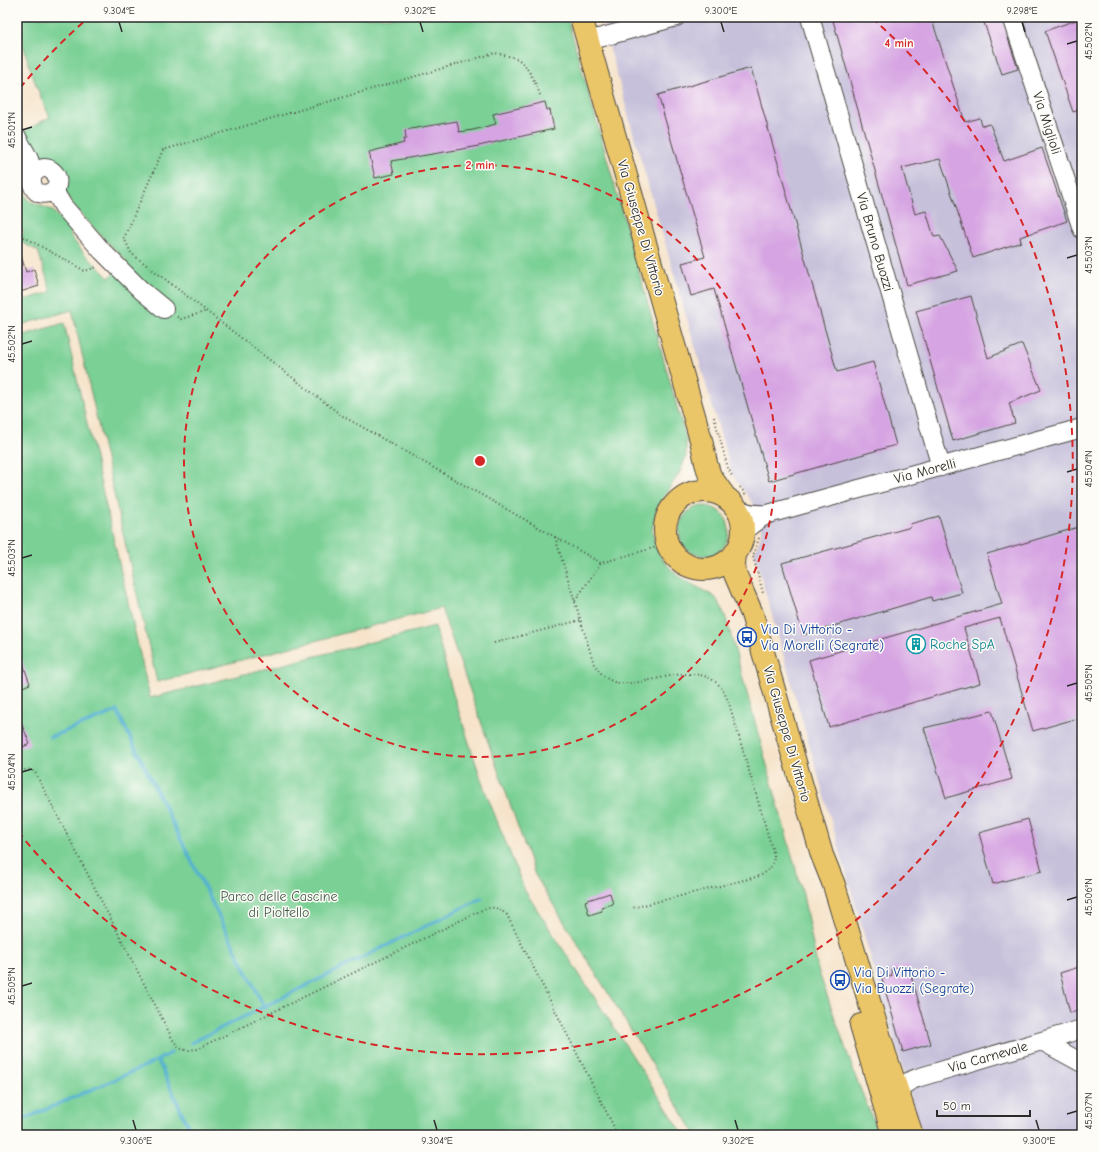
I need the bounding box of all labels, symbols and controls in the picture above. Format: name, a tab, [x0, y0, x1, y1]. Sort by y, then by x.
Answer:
text: 9.304°E	[103, 5, 135, 17]
text: 9.302°E	[404, 5, 436, 17]
text: 9.300°E	[705, 5, 737, 17]
text: 9.298°E	[1006, 5, 1038, 17]
text: 45.502°N	[1083, 22, 1095, 60]
text: 4 min	[885, 36, 913, 50]
street label: Via Miglioli	[1029, 90, 1065, 156]
text: 45.501°N	[6, 112, 18, 148]
text: 2 min	[465, 158, 495, 172]
street label: Via Giuseppe Di Vittorio	[613, 158, 669, 298]
street label: Via Bruno Buozzi	[853, 191, 897, 293]
text: 45.503°N	[1083, 236, 1095, 274]
text: 45.502°N	[6, 325, 18, 363]
text: 45.504°N	[1083, 450, 1095, 488]
centre of rings	[473, 454, 487, 468]
street label: Via Morelli	[892, 455, 958, 487]
text: 45.503°N	[6, 539, 18, 577]
place label: Via Di Vittorio - Via Morelli (Segrate)	[761, 621, 884, 654]
bus stop icon: Via Di Vittorio - Via Morelli (Segrate)	[736, 626, 758, 648]
building icon: Roche SpA	[905, 633, 927, 655]
place label: Roche SpA	[930, 636, 995, 653]
street label: Via Giuseppe Di Vittorio	[759, 664, 815, 804]
text: 45.505°N	[1083, 664, 1095, 702]
text: 45.504°N	[6, 753, 18, 791]
text: 45.506°N	[1083, 878, 1095, 916]
park label: Parco delle Cascine di Pioltello	[221, 888, 337, 921]
place label: Via Di Vittorio - Via Buozzi (Segrate)	[854, 964, 974, 997]
text: 45.505°N	[6, 967, 18, 1005]
bus stop icon: Via Di Vittorio - Via Buozzi (Segrate)	[829, 969, 851, 991]
street label: Via Carnevale	[946, 1038, 1030, 1076]
scale bar	[937, 1092, 1030, 1118]
text: 45.507°N	[1083, 1092, 1095, 1130]
text: 50 m	[943, 1099, 971, 1113]
text: 9.306°E	[120, 1135, 152, 1147]
text: 9.304°E	[421, 1135, 453, 1147]
text: 9.302°E	[722, 1135, 754, 1147]
text: 9.300°E	[1023, 1135, 1055, 1147]

